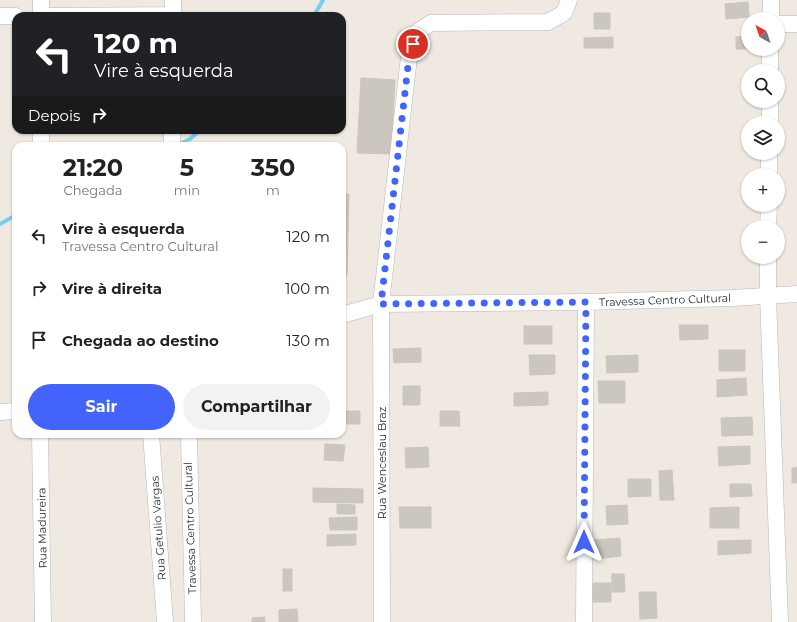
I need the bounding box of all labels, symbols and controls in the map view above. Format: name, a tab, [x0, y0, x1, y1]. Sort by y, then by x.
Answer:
north arrow	[741, 12, 785, 56]
map controls	[741, 12, 785, 264]
text: 120 m	[94, 26, 178, 60]
pin	[396, 27, 430, 61]
icon: left	[28, 28, 80, 80]
icon: arrive	[402, 33, 424, 55]
text: Vire à esquerda	[94, 60, 234, 82]
button: search	[741, 64, 785, 108]
icon: right	[88, 104, 110, 126]
text: Depois	[28, 106, 80, 125]
button: layers	[741, 116, 785, 160]
text: 21:20	[63, 153, 123, 182]
text: 5	[180, 153, 194, 182]
text: 350	[251, 153, 295, 182]
button: +	[741, 168, 785, 212]
text: Chegada	[63, 182, 122, 198]
text: min	[174, 182, 200, 198]
text: m	[266, 182, 280, 198]
text: Vire à esquerda	[62, 219, 185, 238]
button: −	[741, 220, 785, 264]
icon: left	[28, 225, 50, 247]
text: 120 m	[286, 227, 330, 246]
text: Travessa Centro Cultural	[62, 238, 218, 254]
icon: right	[28, 277, 50, 299]
text: Vire à direita	[62, 279, 162, 298]
text: 100 m	[285, 279, 330, 298]
street label: Travessa Centro Cultural	[599, 291, 731, 309]
icon: arrive	[28, 329, 50, 351]
text: Chegada ao destino	[62, 331, 219, 350]
text: 130 m	[286, 331, 330, 350]
button: Sair	[28, 384, 175, 430]
button: Compartilhar	[183, 384, 330, 430]
street label: Rua Wenceslau Braz	[375, 406, 389, 519]
street label: Travessa Centro Cultural	[181, 462, 199, 594]
street label: Rua Getulio Vargas	[147, 475, 169, 581]
street label: Rua Madureira	[34, 487, 50, 569]
position arrow	[563, 521, 605, 563]

